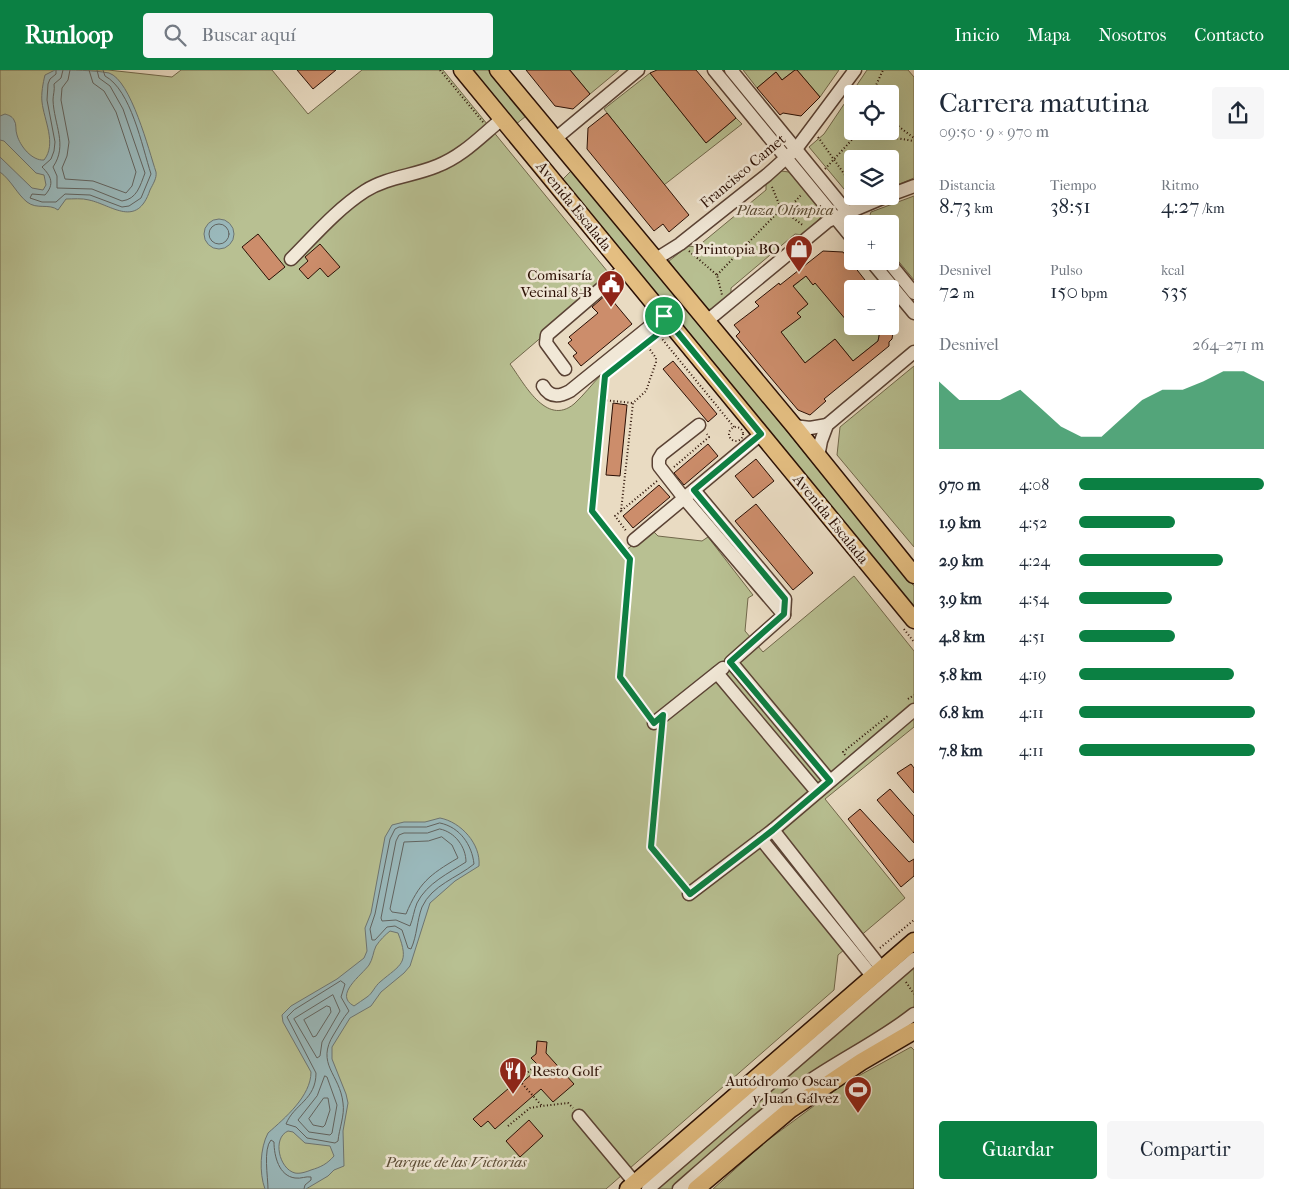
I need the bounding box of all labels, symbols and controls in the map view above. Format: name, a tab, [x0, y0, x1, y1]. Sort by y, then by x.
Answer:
search box	[143, 13, 493, 58]
text: Runloop	[25, 21, 113, 49]
icon: search	[161, 21, 189, 49]
text: Buscar aquí	[201, 24, 296, 46]
text: Inicio	[955, 25, 1000, 46]
text: Mapa	[1028, 25, 1070, 46]
text: Nosotros	[1098, 25, 1166, 46]
text: Contacto	[1194, 25, 1264, 46]
map controls	[844, 85, 899, 335]
button: locate	[844, 85, 899, 140]
text: Carrera matutina	[939, 86, 1149, 119]
button: share	[1212, 87, 1264, 139]
text: 09:50 · 9 × 970 m	[939, 122, 1049, 141]
street label: Francisco Camet	[697, 130, 790, 212]
button: layers	[844, 150, 899, 205]
street label: Avenida Escalada	[532, 157, 616, 255]
text: Distancia	[939, 177, 995, 194]
text: Tiempo	[1050, 177, 1096, 194]
text: Ritmo	[1161, 177, 1199, 194]
text: 8.73	[939, 194, 971, 218]
text: 38:51	[1050, 194, 1091, 218]
text: 4:27	[1161, 194, 1199, 218]
text: km	[971, 200, 993, 217]
text: /km	[1199, 200, 1225, 217]
park label: Plaza Olímpica	[735, 201, 834, 219]
button: +	[844, 215, 899, 270]
shop icon: Printopia BO	[784, 234, 814, 273]
place label: Printopia BO	[694, 240, 780, 258]
text: Desnivel	[939, 262, 991, 279]
text: Pulso	[1050, 262, 1083, 279]
text: kcal	[1161, 262, 1185, 279]
place label: Comisaría Vecinal 8-B	[519, 266, 593, 301]
public building icon: Comisaría Vecinal 8-B	[596, 269, 626, 308]
text: 72	[939, 279, 960, 303]
text: 150	[1050, 279, 1078, 303]
text: 535	[1161, 279, 1188, 303]
button: −	[844, 280, 899, 335]
text: m	[960, 285, 975, 302]
text: bpm	[1078, 285, 1108, 302]
pin	[643, 295, 685, 337]
icon: arrive	[650, 302, 678, 330]
text: Desnivel	[939, 335, 999, 354]
text: 264–271 m	[1192, 335, 1264, 354]
street label: Avenida Escalada	[789, 470, 873, 568]
text: 970 m	[939, 475, 981, 494]
text: 4:08	[1019, 475, 1049, 494]
text: 1.9 km	[939, 513, 981, 532]
text: 4:52	[1019, 513, 1047, 532]
text: 2.9 km	[939, 551, 983, 570]
text: 4:24	[1019, 551, 1050, 570]
text: 3.9 km	[939, 589, 982, 608]
text: 4:54	[1019, 589, 1049, 608]
text: 4.8 km	[939, 627, 985, 646]
text: 4:51	[1019, 627, 1045, 646]
text: 5.8 km	[939, 665, 982, 684]
text: 4:19	[1019, 665, 1046, 684]
text: 6.8 km	[939, 703, 984, 722]
text: 4:11	[1019, 703, 1044, 722]
text: 7.8 km	[939, 741, 983, 760]
text: 4:11	[1019, 741, 1044, 760]
restaurant icon: Resto Golf	[498, 1056, 528, 1095]
place label: Resto Golf	[532, 1062, 602, 1080]
place label: Autódromo Oscar y Juan Gálvez	[724, 1072, 840, 1107]
sports icon: Autódromo Oscar y Juan Gálvez	[843, 1075, 873, 1114]
button: Guardar	[939, 1121, 1097, 1179]
button: Compartir	[1107, 1121, 1264, 1179]
park label: Parque de las Victorias	[384, 1153, 527, 1171]

